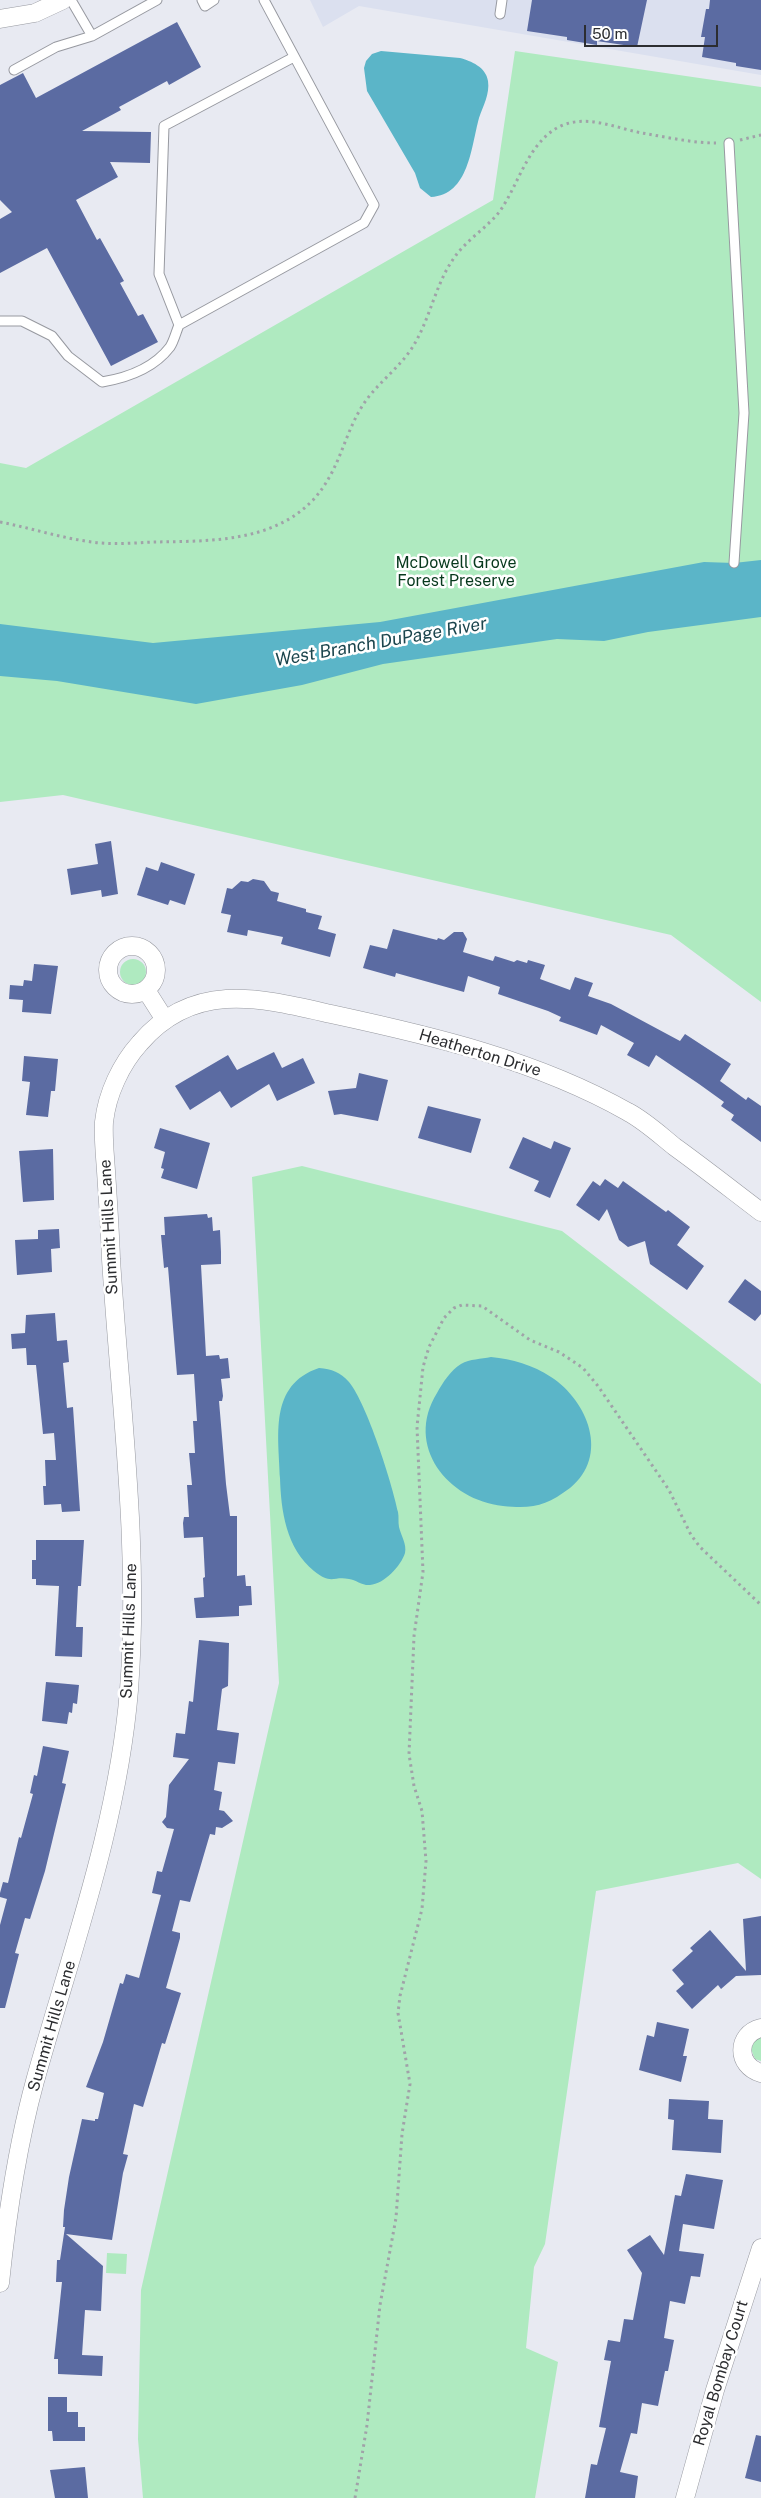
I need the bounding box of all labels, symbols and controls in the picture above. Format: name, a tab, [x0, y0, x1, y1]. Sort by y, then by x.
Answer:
scale bar	[586, 15, 720, 47]
text: 50 m	[592, 25, 627, 42]
park label: McDowell Grove Forest Preserve	[395, 553, 517, 591]
water label: West Branch DuPage River	[273, 613, 489, 671]
street label: Heatherton Drive	[417, 1025, 543, 1081]
street label: Summit Hills Lane	[96, 1159, 122, 1295]
street label: Summit Hills Lane	[117, 1563, 141, 1699]
street label: Summit Hills Lane	[24, 1958, 80, 2094]
street label: Royal Bombay Court	[690, 2298, 752, 2448]

